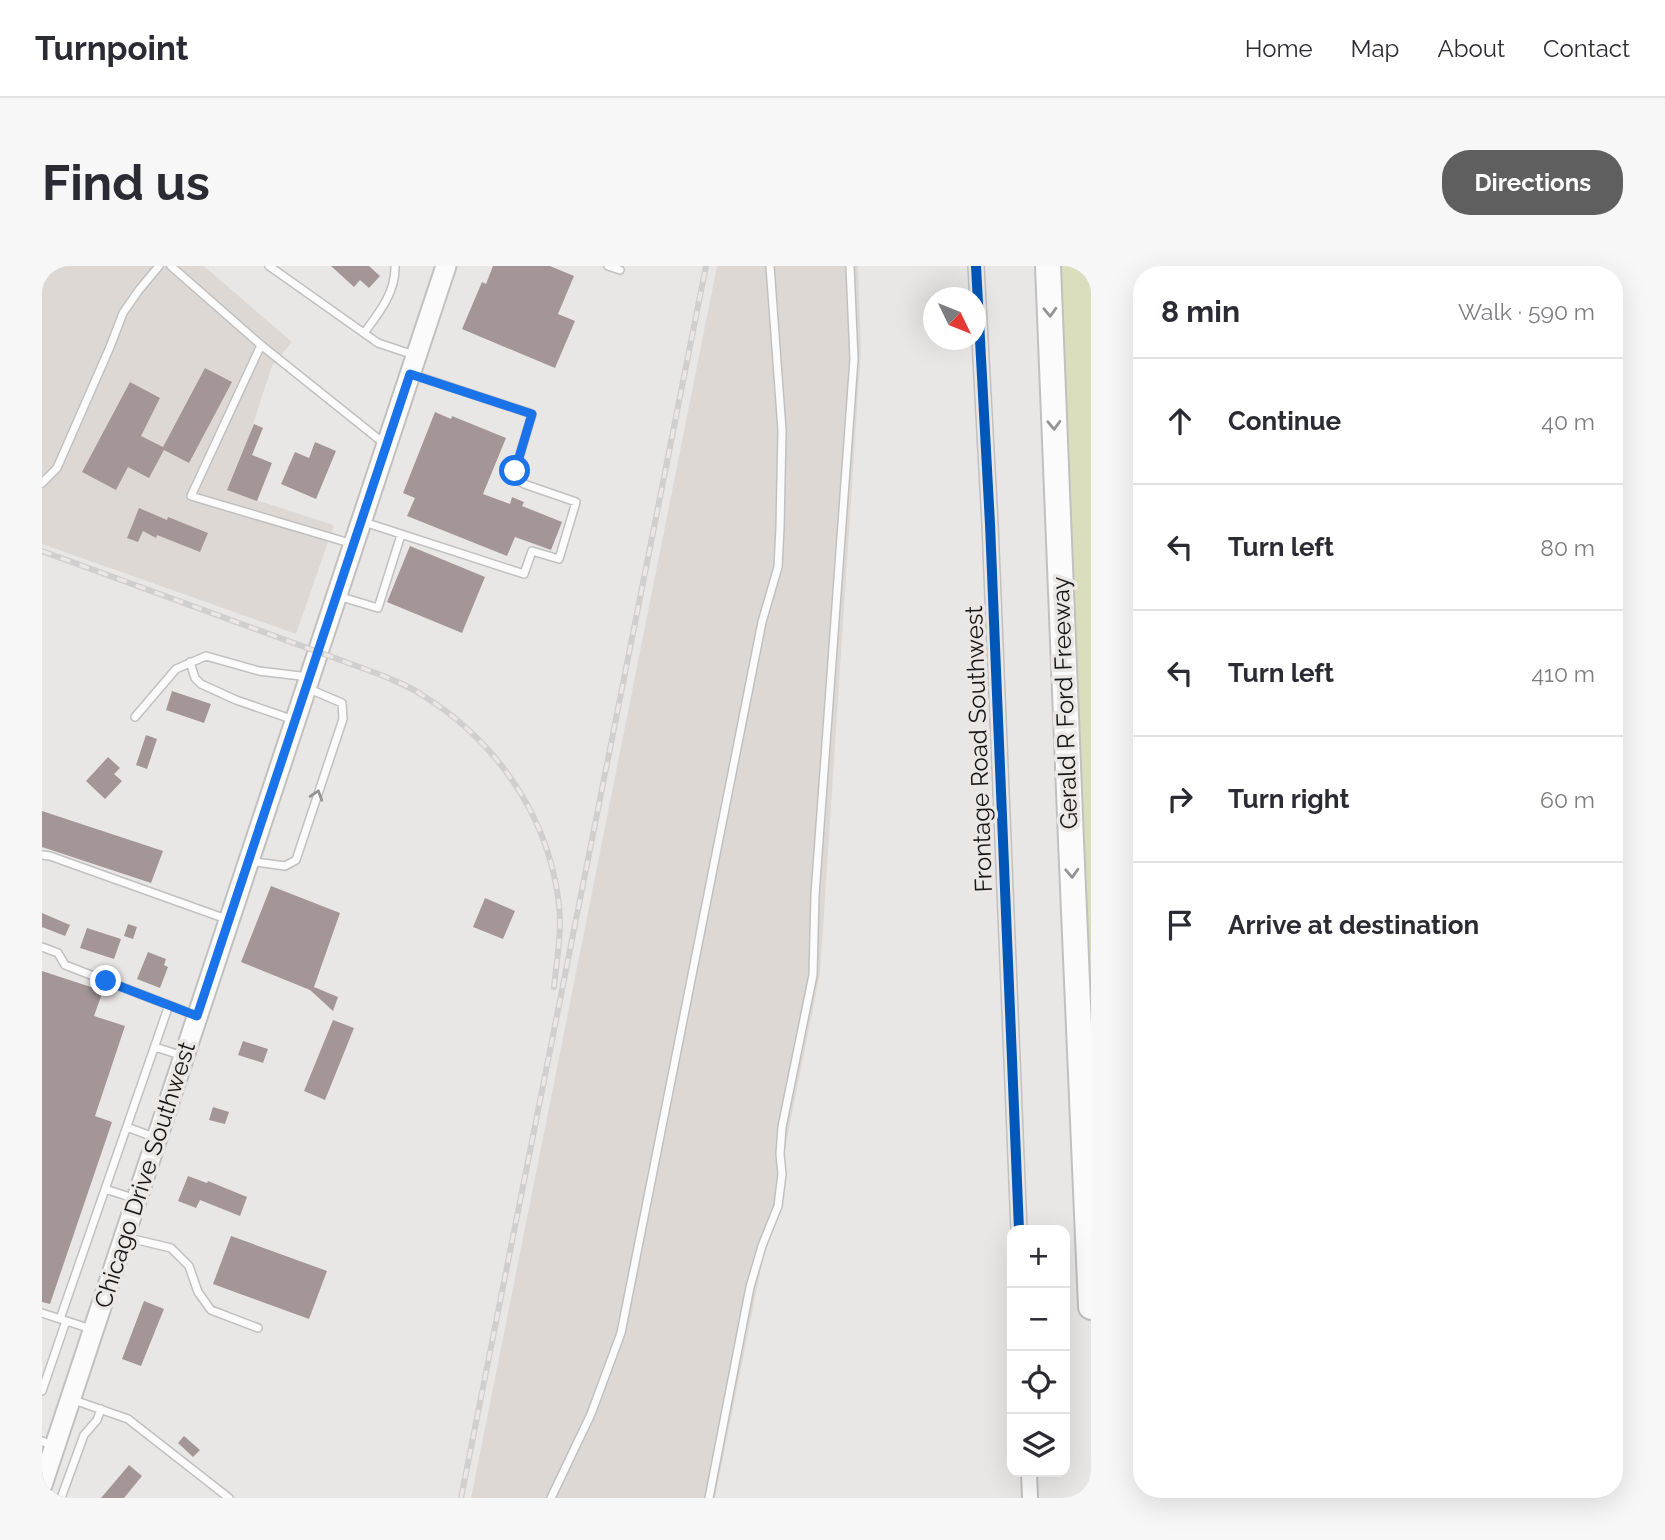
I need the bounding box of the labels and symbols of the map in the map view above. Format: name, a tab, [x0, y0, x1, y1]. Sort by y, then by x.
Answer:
north arrow	[923, 287, 986, 350]
one-way arrow	[1042, 306, 1057, 317]
one-way arrow	[1046, 420, 1061, 431]
route start	[499, 455, 530, 486]
street label: Gerald R Ford Freeway	[1046, 576, 1083, 830]
street label: Frontage Road Southwest	[959, 605, 998, 893]
one-way arrow	[309, 789, 324, 801]
one-way arrow	[1064, 868, 1079, 879]
route end	[90, 965, 121, 996]
street label: Chicago Drive Southwest	[88, 1038, 201, 1312]

